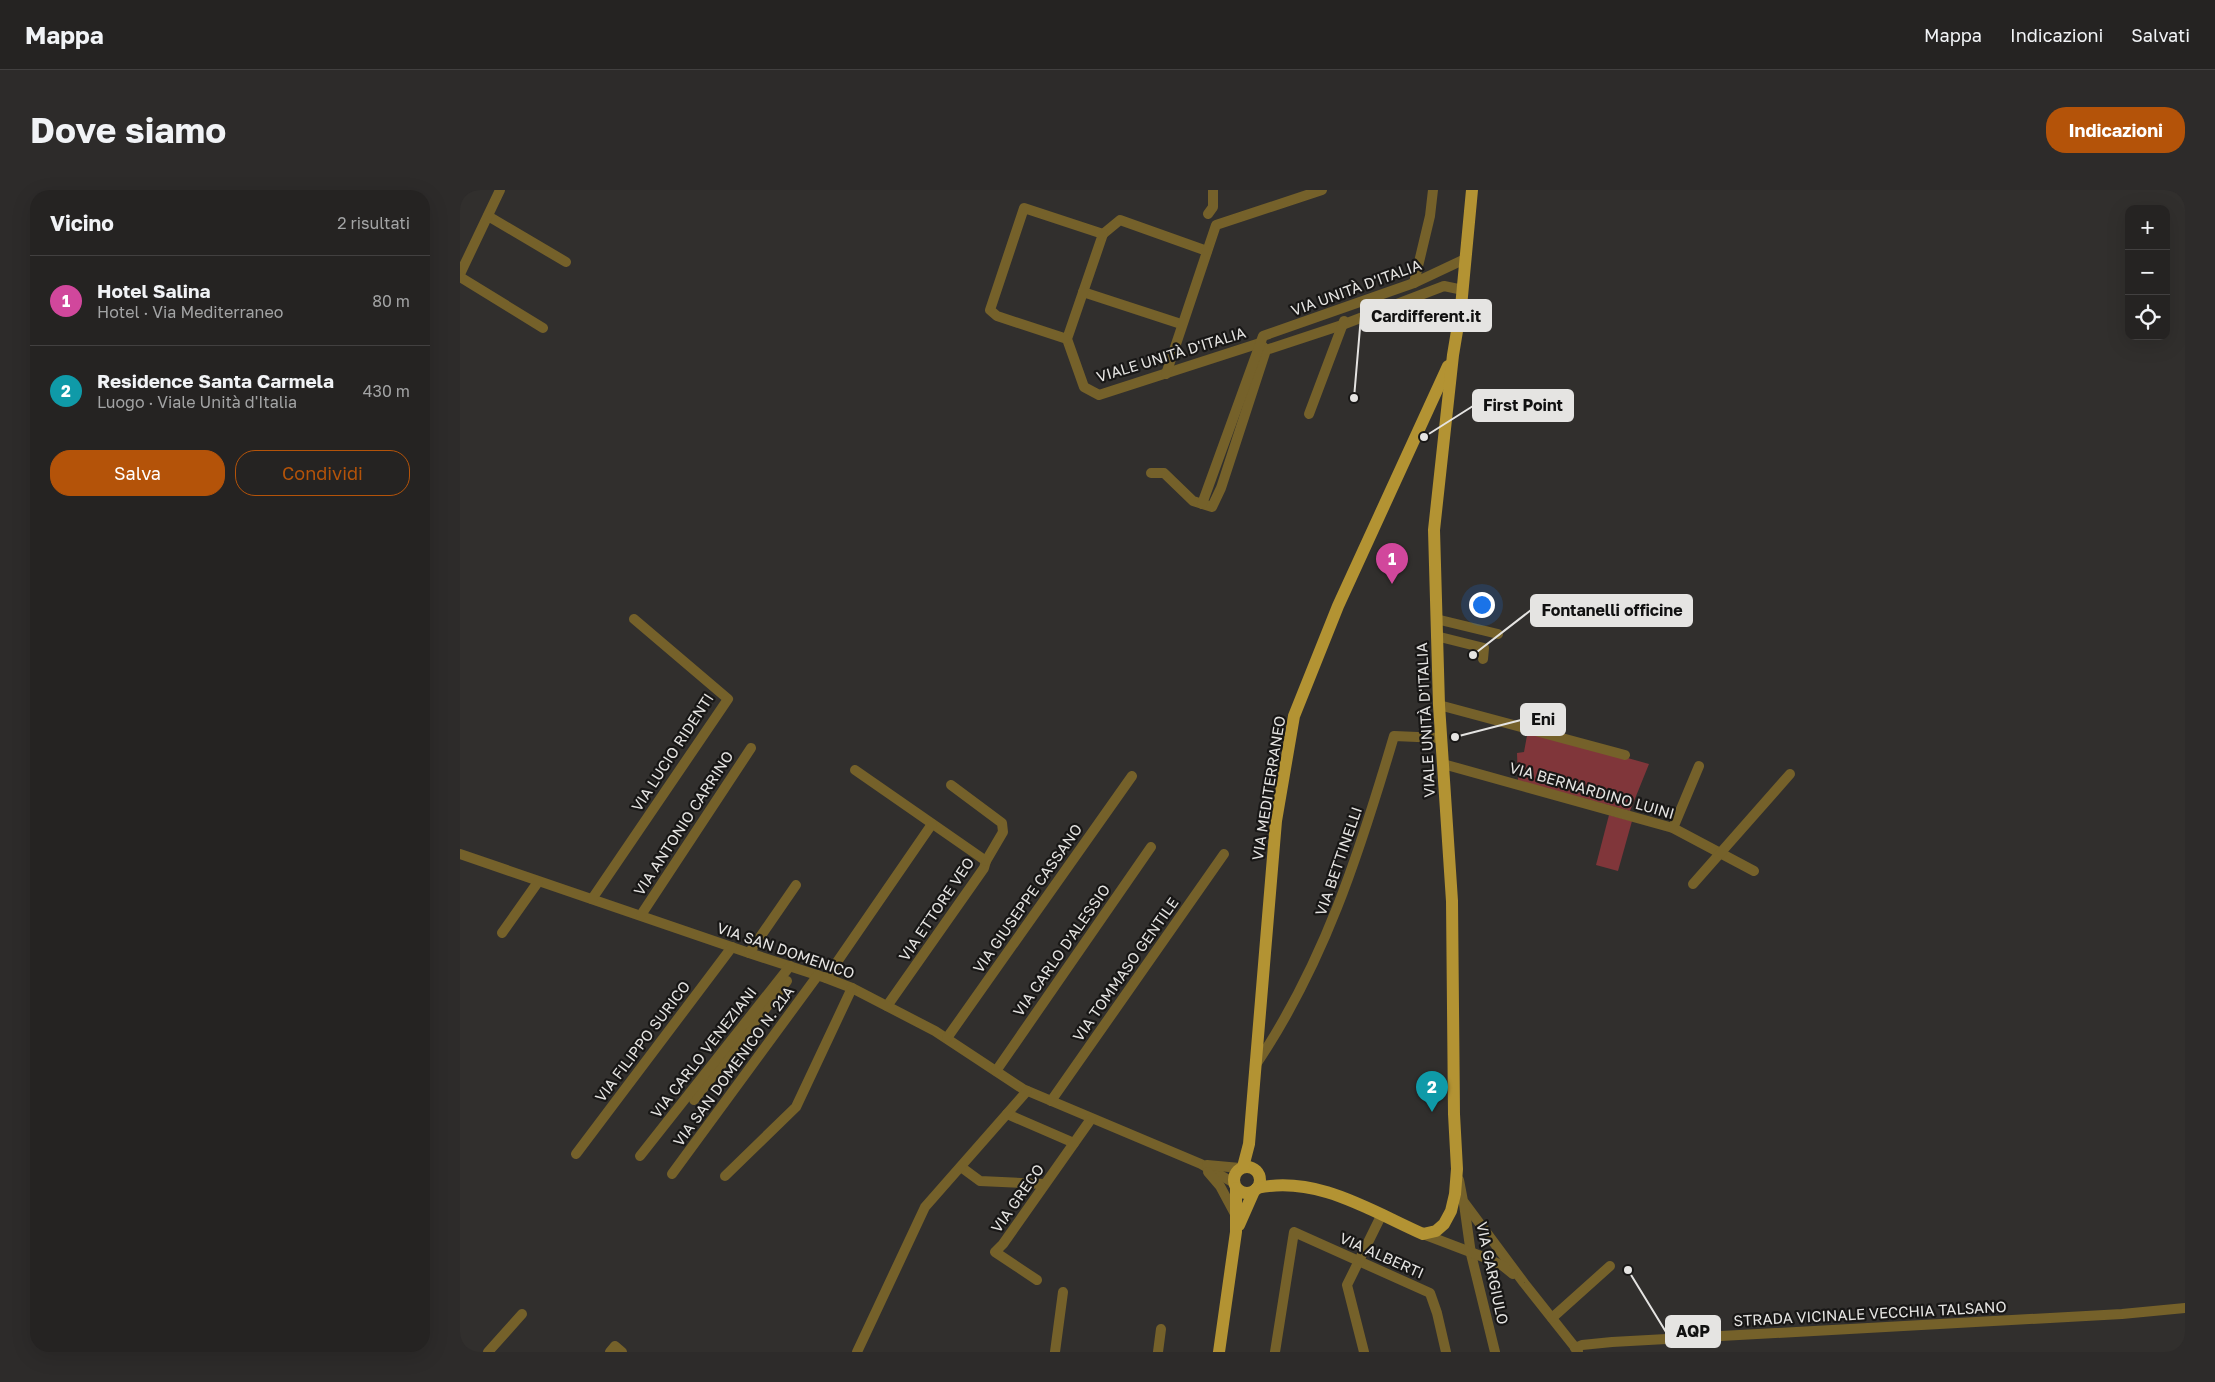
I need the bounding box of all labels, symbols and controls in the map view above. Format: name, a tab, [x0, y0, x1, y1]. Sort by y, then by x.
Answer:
text: Mappa	[25, 20, 104, 49]
text: Mappa	[1924, 24, 1982, 46]
text: Indicazioni	[2010, 24, 2103, 46]
text: Salvati	[2131, 24, 2190, 46]
button: Indicazioni	[2046, 107, 2185, 153]
text: Dove siamo	[30, 109, 226, 151]
map controls	[2125, 205, 2170, 340]
button: +	[2125, 205, 2170, 250]
text: Vicino	[50, 210, 114, 236]
text: 2 risultati	[337, 213, 410, 233]
button: −	[2125, 250, 2170, 295]
street label: VIA UNITÀ D'ITALIA	[1288, 255, 1424, 319]
text: Hotel Salina	[97, 279, 211, 302]
text: 1	[62, 291, 70, 311]
text: 80 m	[372, 291, 410, 311]
button: locate	[2125, 295, 2170, 340]
callout: Cardifferent.it	[1361, 300, 1491, 331]
text: Hotel · Via Mediterraneo	[97, 302, 283, 322]
text: Cardifferent.it	[1371, 306, 1481, 326]
street label: VIALE UNITÀ D'ITALIA	[1094, 323, 1248, 385]
text: Residence Santa Carmela	[97, 369, 334, 392]
text: 2	[61, 381, 71, 401]
text: 430 m	[363, 381, 410, 401]
callout: First Point	[1473, 390, 1573, 421]
text: Luogo · Viale Unità d'Italia	[97, 392, 297, 412]
text: First Point	[1483, 395, 1563, 415]
button: Salva	[50, 450, 225, 496]
button: Condividi	[235, 450, 410, 496]
pin: 1	[1376, 543, 1408, 584]
your location	[1469, 592, 1495, 618]
callout: Fontanelli officine	[1531, 595, 1692, 626]
text: Fontanelli officine	[1541, 600, 1683, 620]
street label: VIALE UNITÀ D'ITALIA	[1412, 642, 1438, 798]
street label: VIA LUCIO RIDENTI	[627, 690, 717, 814]
callout: Eni	[1521, 704, 1565, 735]
text: Eni	[1531, 709, 1555, 729]
street label: VIA MEDITERRANEO	[1248, 714, 1288, 862]
street label: VIA ANTONIO CARRINO	[630, 747, 736, 899]
street label: VIA BERNARDINO LUINI	[1507, 758, 1677, 822]
street label: VIA BETTINELLI	[1311, 804, 1365, 918]
street label: VIA GIUSEPPE CASSANO	[969, 820, 1085, 976]
street label: VIA ETTORE VEO	[895, 854, 977, 964]
street label: VIA CARLO D'ALESSIO	[1009, 881, 1113, 1019]
street label: VIA TOMMASO GENTILE	[1068, 894, 1182, 1044]
street label: VIA SAN DOMENICO	[715, 918, 857, 982]
street label: VIA FILIPPO SURICO	[591, 977, 693, 1105]
street label: VIA SAN DOMENICO N. 21A	[669, 982, 797, 1150]
street label: VIA CARLO VENEZIANI	[646, 983, 760, 1121]
pin: 2	[1416, 1071, 1448, 1112]
street label: VIA GRECO	[987, 1160, 1047, 1236]
street label: VIA GARGIULO	[1473, 1220, 1513, 1326]
street label: VIA ALBERTI	[1337, 1228, 1427, 1282]
street label: STRADA VICINALE VECCHIA TALSANO	[1733, 1297, 2007, 1329]
callout: AQP	[1666, 1316, 1720, 1347]
text: AQP	[1676, 1321, 1710, 1341]

